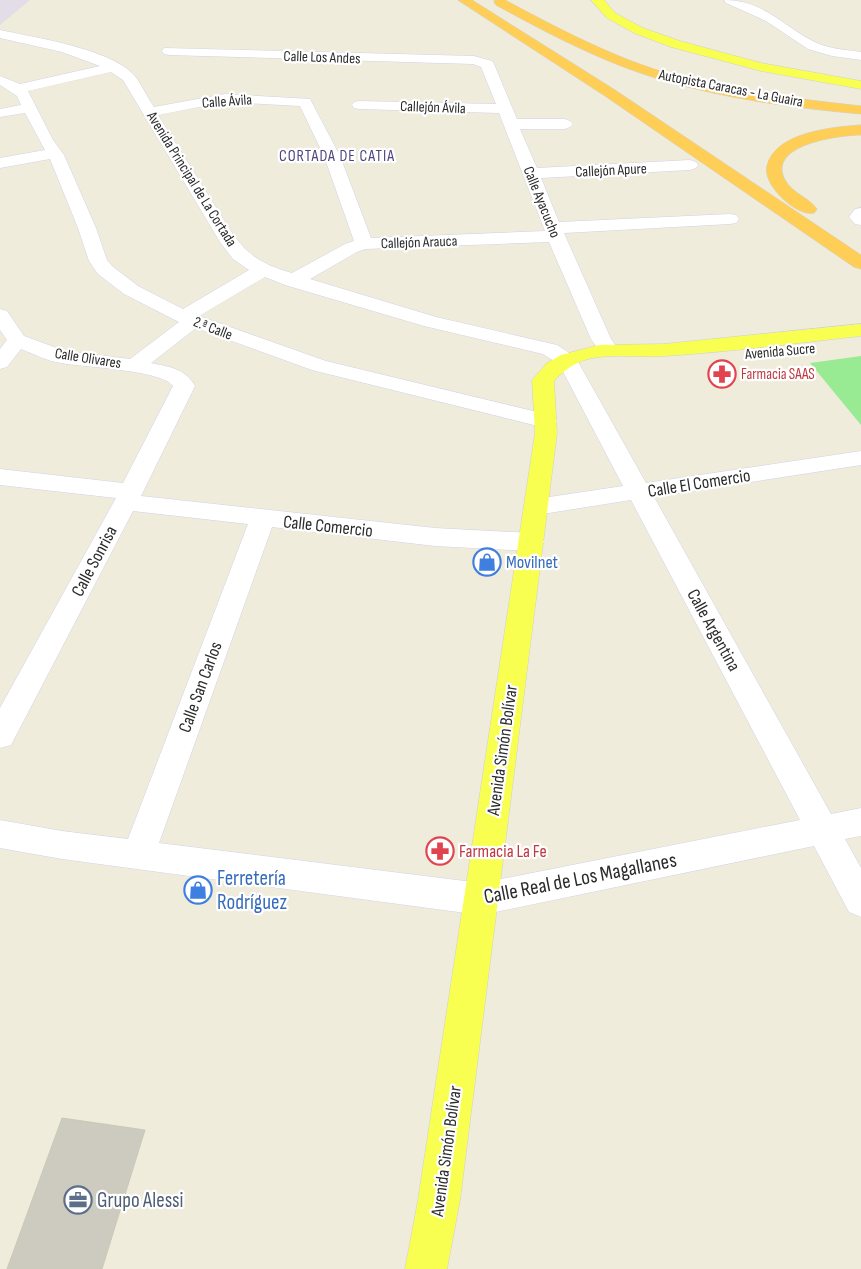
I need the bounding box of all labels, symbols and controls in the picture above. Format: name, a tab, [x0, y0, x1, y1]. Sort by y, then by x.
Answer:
street label: Calle Los Andes	[283, 47, 361, 68]
street label: Autopista Caracas - La Guaira	[656, 65, 805, 112]
street label: Calle Ávila	[201, 90, 253, 113]
street label: Callejón Ávila	[400, 97, 466, 118]
street label: Avenida Principal de La Cortada	[142, 107, 241, 251]
district label: CORTADA DE CATIA	[279, 147, 395, 166]
street label: Callejón Apure	[575, 159, 647, 182]
street label: Calle Ayacucho	[519, 164, 564, 241]
street label: Callejón Arauca	[380, 232, 458, 253]
street label: 2.ª Calle	[191, 312, 235, 345]
street label: Avenida Sucre	[743, 339, 816, 364]
street label: Calle Olivares	[53, 344, 122, 373]
pharmacy icon: Farmacia SAAS	[707, 359, 737, 389]
place label: Farmacia SAAS	[741, 365, 815, 384]
street label: Calle El Comercio	[646, 465, 752, 502]
street label: Calle Comercio	[282, 511, 374, 542]
street label: Calle Sonrisa	[67, 522, 122, 600]
shop icon: Movilnet	[472, 547, 502, 577]
place label: Movilnet	[506, 552, 559, 573]
street label: Calle Argentina	[682, 586, 745, 675]
street label: Calle San Carlos	[174, 639, 227, 735]
street label: Avenida Simón Bolívar	[483, 683, 522, 818]
pharmacy icon: Farmacia La Fe	[425, 836, 455, 866]
place label: Farmacia La Fe	[459, 841, 547, 862]
street label: Calle Real de Los Magallanes	[482, 848, 679, 909]
place label: Ferretería Rodríguez	[217, 866, 287, 915]
shop icon: Ferretería Rodríguez	[183, 875, 213, 905]
street label: Avenida Simón Bolívar	[427, 1084, 466, 1219]
office icon: Grupo Alessi	[63, 1185, 93, 1215]
place label: Grupo Alessi	[97, 1188, 183, 1213]

